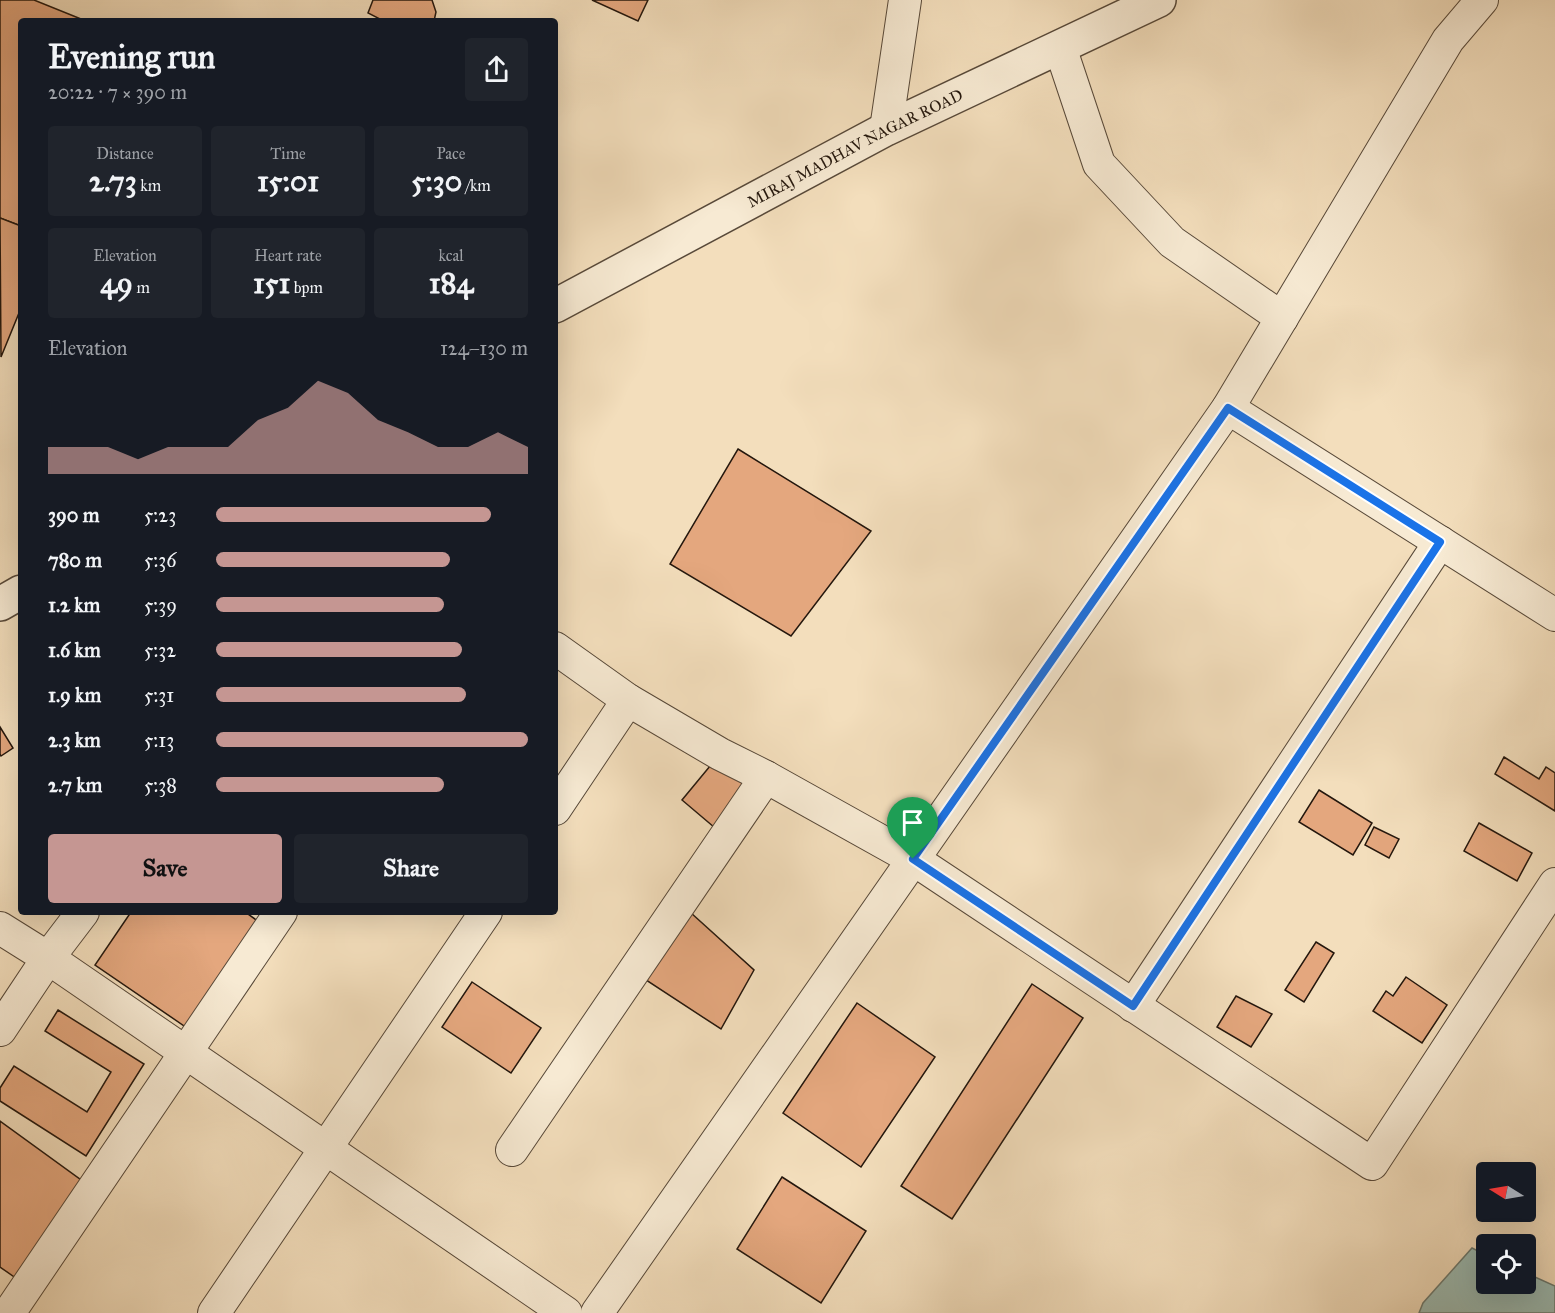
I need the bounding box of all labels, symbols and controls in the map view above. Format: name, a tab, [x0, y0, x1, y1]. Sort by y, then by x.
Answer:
text: Evening run	[48, 37, 215, 77]
button: share	[465, 38, 528, 101]
text: 20:22 · 7 × 390 m	[48, 80, 187, 104]
street label: MIRAJ MADHAV NAGAR ROAD	[744, 85, 966, 212]
text: Distance	[96, 144, 154, 163]
text: Time	[270, 144, 306, 163]
text: Pace	[436, 144, 466, 163]
text: 2.73	[89, 163, 137, 199]
text: 15:01	[257, 163, 319, 199]
text: 5:30	[411, 163, 462, 199]
text: km	[137, 176, 161, 195]
text: /km	[462, 176, 491, 195]
text: Elevation	[93, 246, 157, 265]
text: Heart rate	[254, 246, 322, 265]
text: kcal	[438, 246, 464, 265]
text: 49	[100, 265, 133, 301]
text: 151	[253, 265, 290, 301]
text: 184	[429, 265, 473, 301]
text: m	[133, 278, 150, 297]
text: bpm	[290, 278, 323, 297]
text: Elevation	[48, 336, 127, 360]
text: 124–130 m	[440, 336, 528, 360]
text: 390 m	[48, 503, 100, 527]
text: 5:23	[144, 503, 176, 527]
text: 780 m	[48, 548, 102, 572]
text: 5:36	[144, 548, 177, 572]
text: 1.2 km	[48, 593, 100, 617]
text: 5:39	[144, 593, 177, 617]
text: 1.6 km	[48, 638, 101, 662]
text: 5:32	[144, 638, 176, 662]
text: 1.9 km	[48, 683, 101, 707]
text: 5:31	[144, 683, 174, 707]
text: 2.3 km	[48, 728, 101, 752]
text: 5:13	[144, 728, 174, 752]
text: 2.7 km	[48, 773, 102, 797]
text: 5:38	[144, 773, 177, 797]
pin	[887, 797, 938, 859]
icon: arrive	[896, 806, 929, 839]
button: Save	[48, 834, 282, 903]
button: Share	[294, 834, 528, 903]
north arrow	[1476, 1162, 1536, 1222]
map controls	[1476, 1162, 1536, 1294]
button: locate	[1476, 1234, 1536, 1294]

